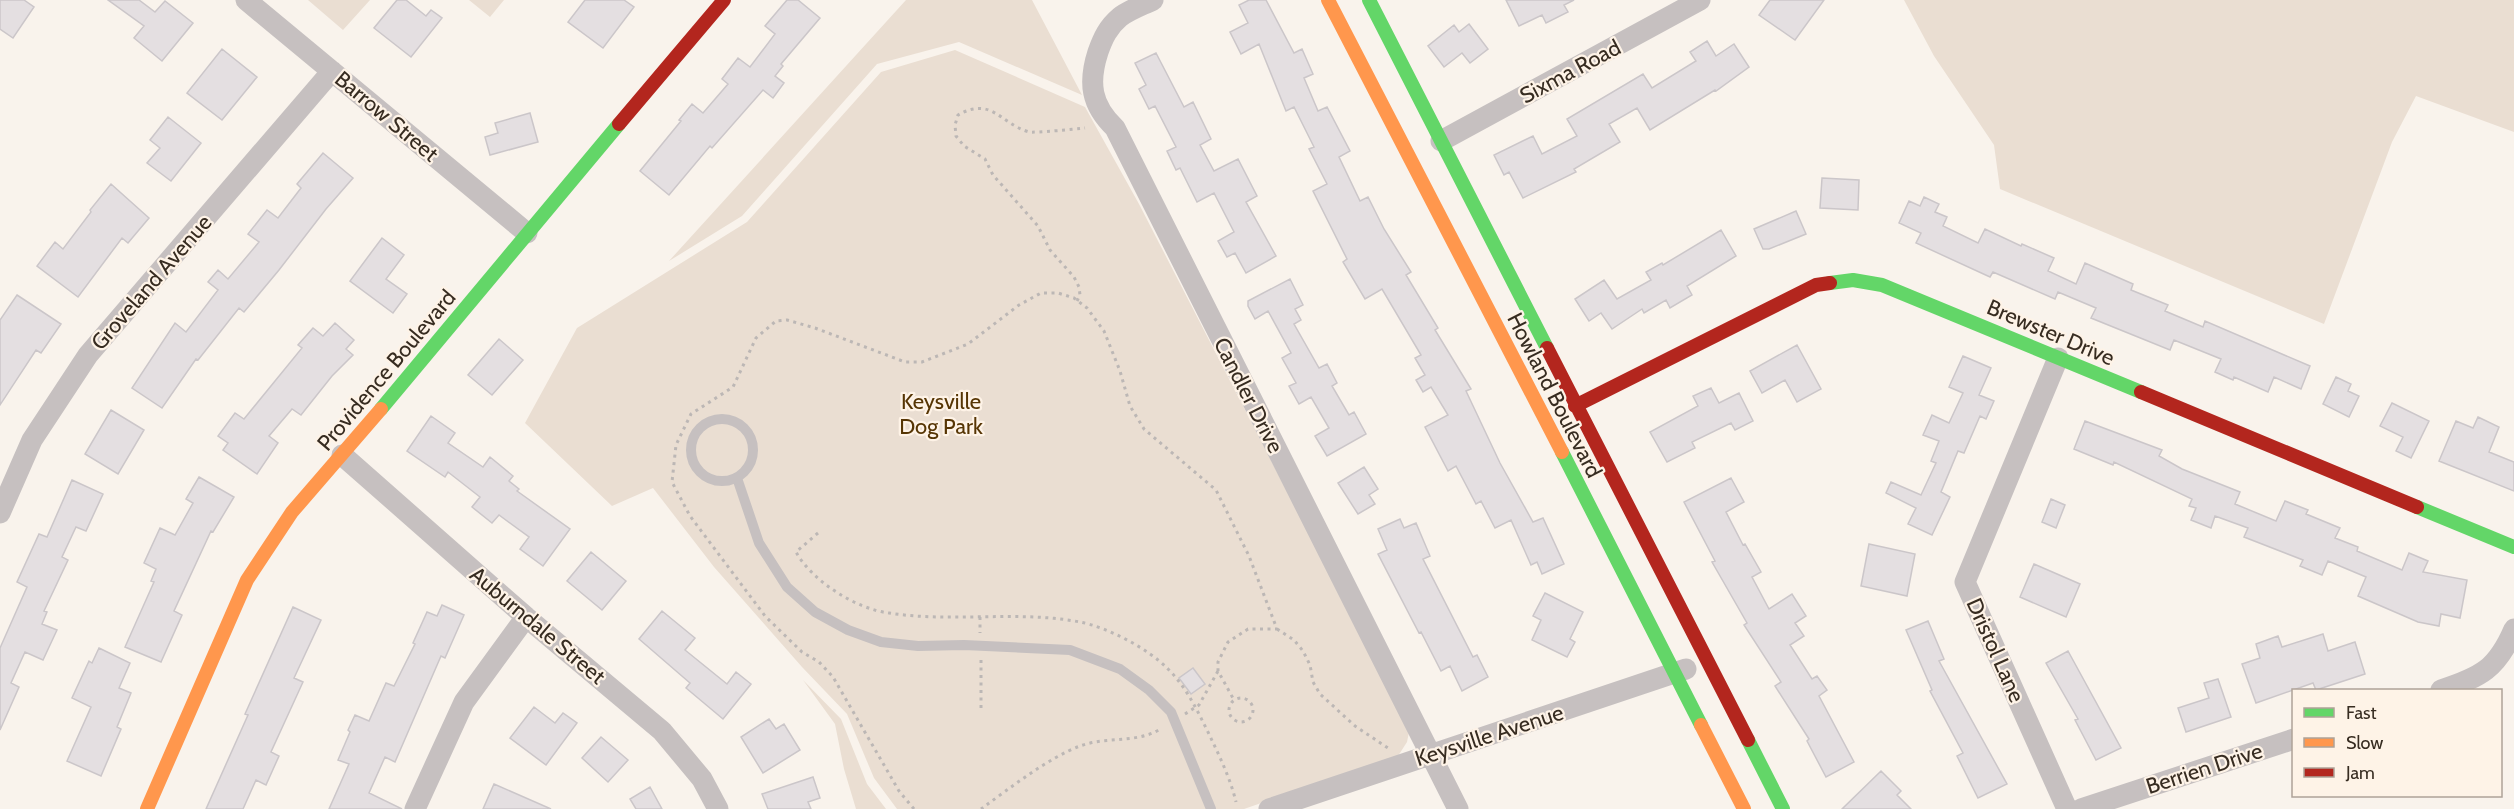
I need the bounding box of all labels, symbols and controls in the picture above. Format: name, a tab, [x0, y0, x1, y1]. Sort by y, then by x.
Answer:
street label: Sixma Road	[1515, 34, 1625, 109]
street label: Barrow Street	[329, 65, 444, 168]
street label: Groveland Avenue	[85, 209, 217, 355]
street label: Providence Boulevard	[311, 284, 461, 456]
street label: Brewster Drive	[1983, 293, 2119, 371]
street label: Howland Boulevard	[1501, 308, 1608, 482]
street label: Candler Drive	[1208, 333, 1289, 458]
park label: Keysville Dog Park	[899, 388, 983, 440]
street label: Auburndale Street	[464, 561, 611, 690]
street label: Dristol Lane	[1961, 594, 2031, 707]
legend	[2292, 689, 2502, 797]
street label: Keysville Avenue	[1411, 699, 1567, 772]
text: Fast	[2346, 702, 2377, 724]
text: Slow	[2346, 732, 2383, 754]
street label: Berrien Drive	[2143, 737, 2266, 800]
text: Jam	[2345, 762, 2375, 784]

